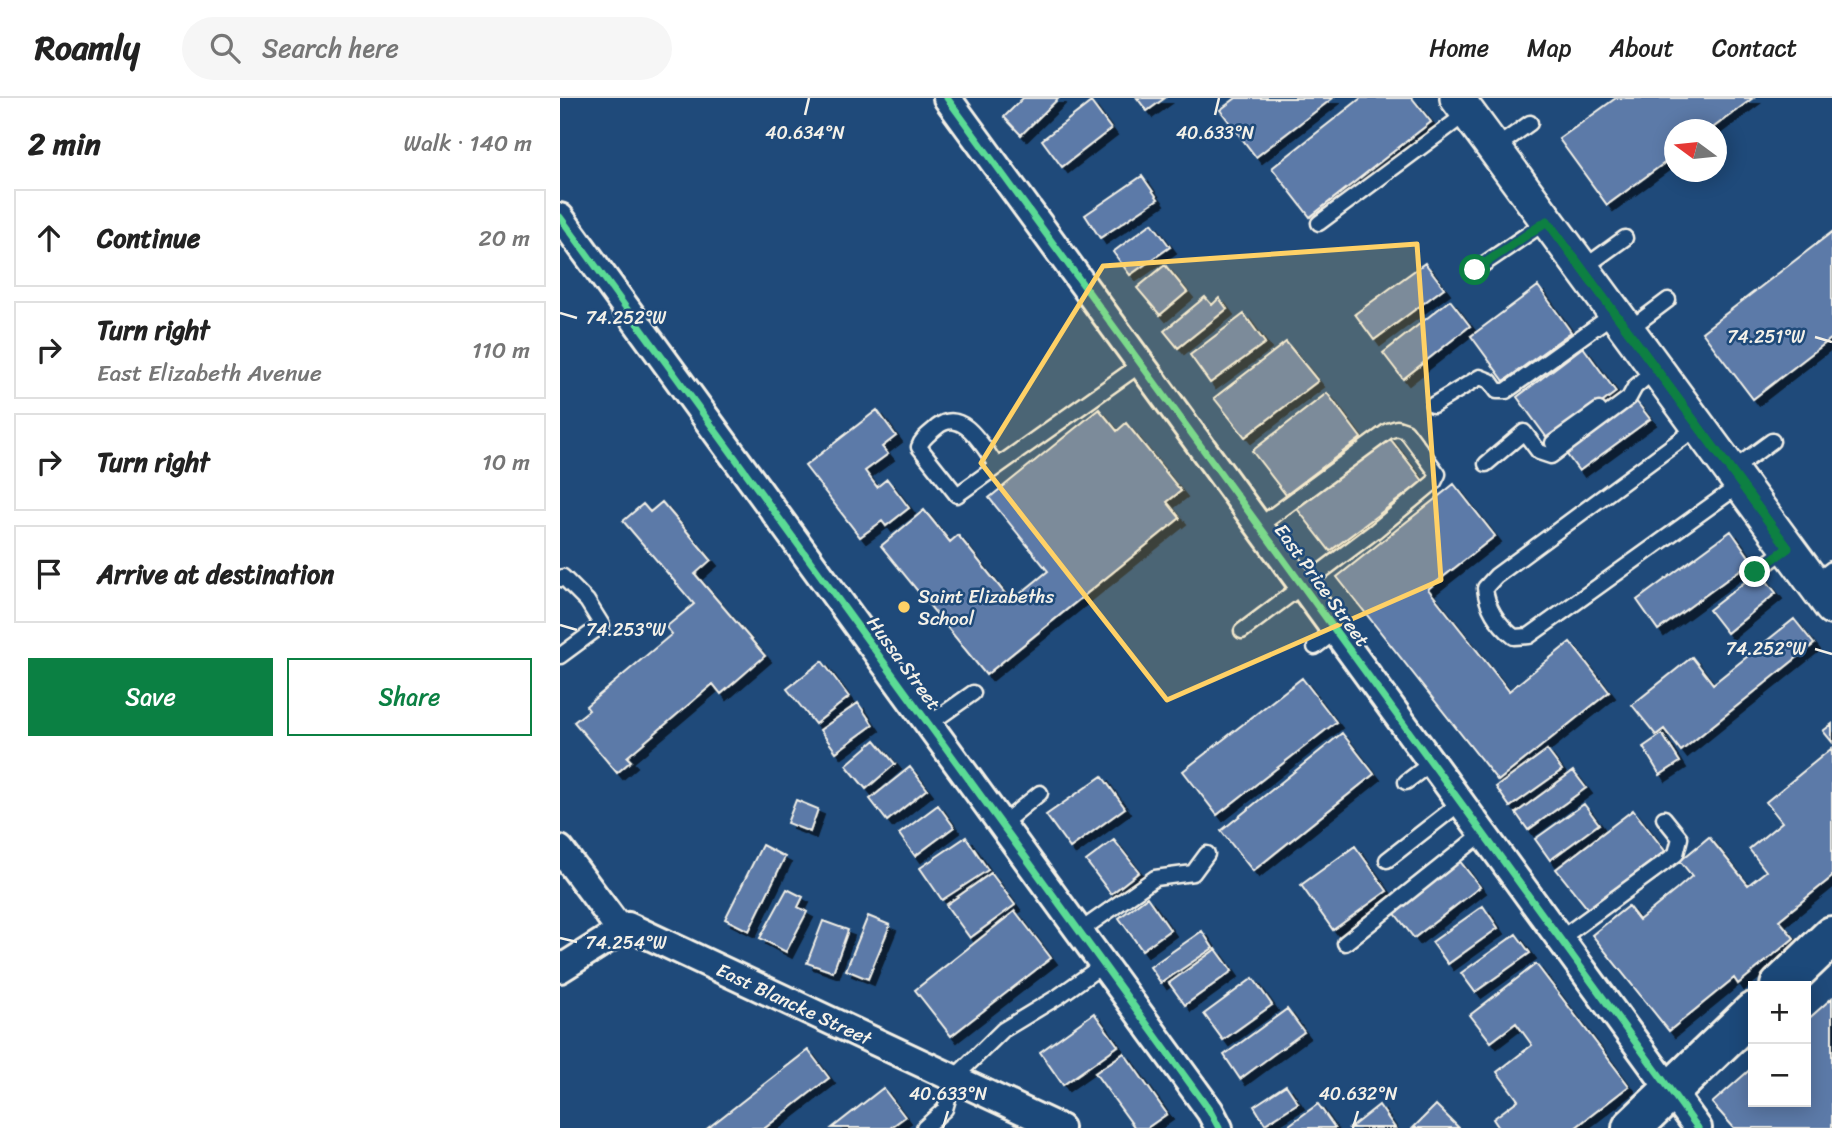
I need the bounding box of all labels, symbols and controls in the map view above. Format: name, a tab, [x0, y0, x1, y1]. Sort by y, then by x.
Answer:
search box	[182, 17, 672, 80]
text: Roamly	[35, 19, 140, 77]
text: Search here	[262, 25, 399, 71]
text: Home	[1429, 27, 1489, 69]
text: Map	[1527, 27, 1571, 69]
text: About	[1609, 27, 1674, 69]
text: Contact	[1712, 27, 1797, 69]
icon: search	[206, 29, 244, 67]
text: 2 min	[28, 117, 101, 171]
text: 40.634°N	[765, 117, 845, 149]
text: 40.633°N	[1176, 117, 1255, 149]
north arrow	[1664, 119, 1727, 182]
text: Walk · 140 m	[403, 123, 532, 164]
text: Continue	[97, 215, 200, 261]
text: 20 m	[479, 218, 530, 259]
icon: ahead	[30, 219, 68, 257]
route start	[1459, 254, 1490, 285]
text: 74.252°W	[586, 302, 667, 334]
text: Turn right	[97, 307, 210, 353]
text: 74.251°W	[1727, 321, 1806, 353]
text: 110 m	[472, 330, 530, 371]
icon: right	[30, 331, 68, 369]
text: East Elizabeth Avenue	[97, 353, 322, 394]
text: Turn right	[97, 439, 210, 485]
text: 10 m	[482, 442, 530, 483]
icon: right	[30, 443, 68, 481]
street label: East Price Street	[1266, 516, 1378, 654]
text: Arrive at destination	[97, 551, 334, 597]
icon: arrive	[30, 555, 68, 593]
route end	[1739, 556, 1770, 587]
place label: Saint Elizabeths School	[918, 580, 1054, 635]
marker: Saint Elizabeths School	[896, 599, 912, 615]
street label: Hussa Street	[858, 609, 950, 717]
text: 74.253°W	[586, 614, 667, 646]
text: 74.252°W	[1726, 633, 1807, 665]
button: Save	[28, 658, 273, 736]
button: Share	[287, 658, 532, 736]
text: 74.254°W	[585, 927, 668, 959]
street label: East Blancke Street	[711, 954, 878, 1055]
map controls	[1748, 981, 1811, 1107]
button: +	[1748, 981, 1811, 1044]
button: −	[1748, 1044, 1811, 1107]
text: 40.633°N	[909, 1078, 988, 1110]
text: 40.632°N	[1319, 1078, 1398, 1110]

